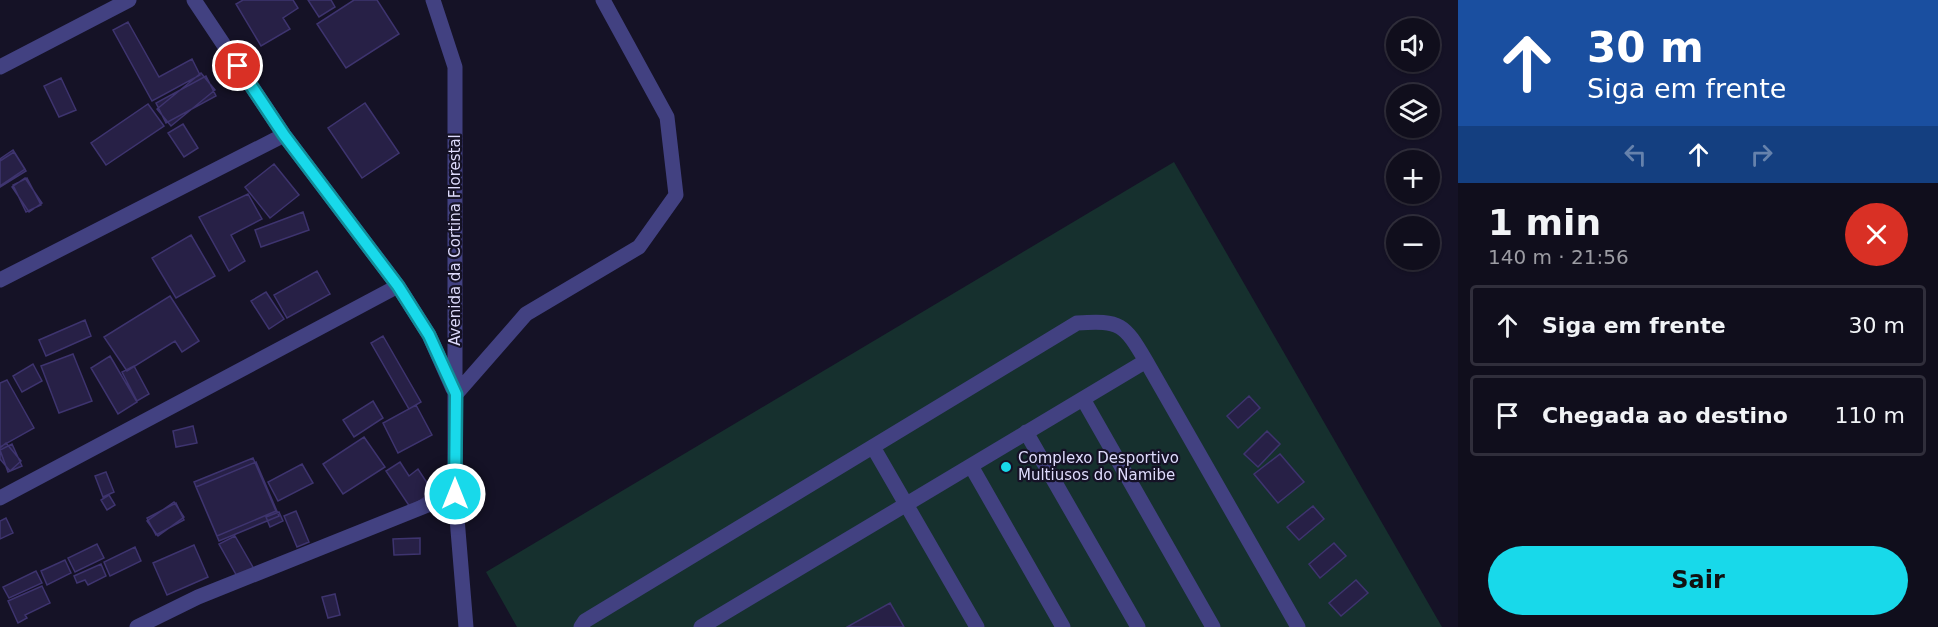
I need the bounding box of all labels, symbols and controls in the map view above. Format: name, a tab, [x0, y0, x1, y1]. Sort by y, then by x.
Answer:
map controls	[1386, 18, 1440, 270]
button: sound	[1386, 18, 1440, 72]
text: 30 m	[1587, 23, 1704, 72]
icon: ahead	[1488, 24, 1566, 102]
pin	[212, 40, 263, 91]
icon: arrive	[221, 49, 254, 82]
text: Siga em frente	[1587, 73, 1786, 104]
button: layers	[1386, 84, 1440, 138]
street label: Avenida da Cortina Florestal	[446, 134, 464, 346]
icon: left	[1619, 138, 1652, 171]
icon: ahead	[1682, 138, 1715, 171]
icon: right	[1745, 138, 1778, 171]
button: +	[1386, 150, 1440, 204]
text: 1 min	[1488, 202, 1601, 243]
button: close	[1845, 203, 1908, 266]
button: −	[1386, 216, 1440, 270]
text: 140 m · 21:56	[1488, 245, 1629, 269]
icon: ahead	[1491, 309, 1524, 342]
text: Siga em frente	[1542, 313, 1726, 338]
text: 30 m	[1849, 313, 1905, 338]
icon: arrive	[1491, 399, 1524, 432]
text: Chegada ao destino	[1542, 403, 1788, 428]
text: 110 m	[1835, 403, 1905, 428]
place label: Complexo Desportivo Multiusos do Namibe	[1018, 449, 1179, 484]
marker: Complexo Desportivo Multiusos do Namibe	[999, 460, 1013, 474]
position arrow	[423, 462, 487, 526]
button: Sair	[1488, 546, 1908, 615]

